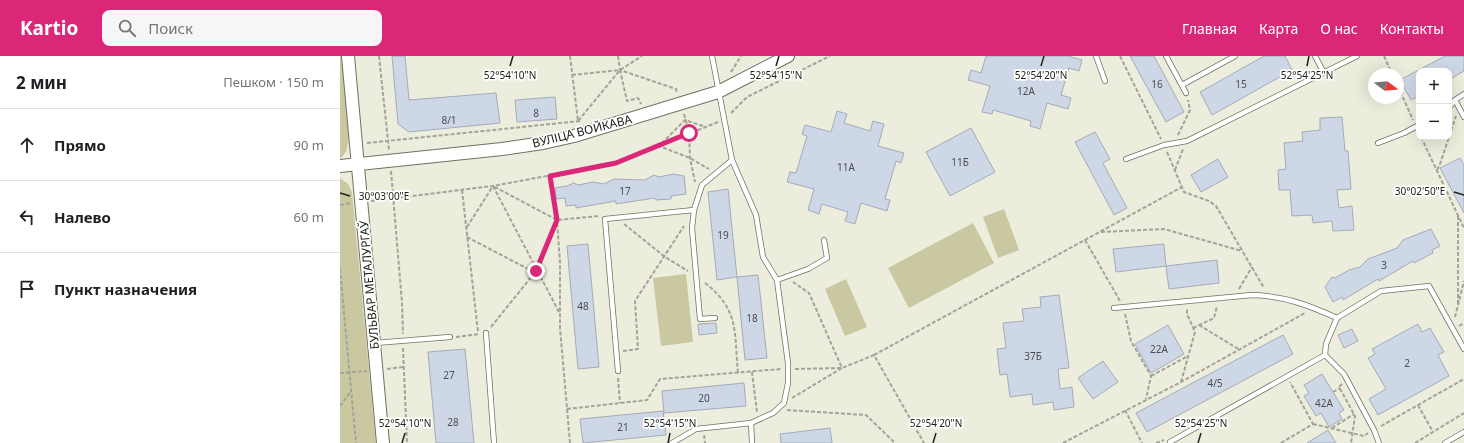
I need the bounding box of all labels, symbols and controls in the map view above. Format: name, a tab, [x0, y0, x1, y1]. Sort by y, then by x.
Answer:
search box	[102, 10, 382, 46]
text: Kartio	[20, 15, 78, 41]
icon: search	[116, 17, 138, 39]
text: Поиск	[148, 18, 193, 38]
text: Главная	[1182, 19, 1237, 38]
text: Карта	[1259, 19, 1298, 38]
text: О нас	[1320, 19, 1358, 38]
text: Контакты	[1380, 19, 1444, 38]
text: 52°54'10"N	[484, 68, 536, 82]
text: 52°54'15"N	[750, 68, 802, 82]
text: 52°54'20"N	[1015, 68, 1067, 82]
text: 52°54'25"N	[1281, 68, 1333, 82]
north arrow	[1368, 68, 1404, 104]
map controls	[1416, 68, 1452, 140]
button: +	[1416, 68, 1452, 104]
text: 2 мин	[16, 71, 67, 94]
text: Пешком · 150 m	[223, 73, 324, 91]
house number: 16	[1151, 77, 1163, 91]
house number: 15	[1235, 77, 1247, 91]
house number: 12А	[1017, 84, 1036, 98]
button: −	[1416, 104, 1452, 140]
house number: 8	[533, 106, 539, 120]
street label: ВУЛІЦА ВОЙКАВА	[530, 110, 634, 152]
house number: 8/1	[441, 113, 457, 127]
route start	[680, 124, 698, 142]
icon: ahead	[16, 134, 38, 156]
text: Прямо	[54, 135, 106, 155]
text: 90 m	[294, 136, 324, 154]
house number: 11Б	[951, 155, 969, 169]
house number: 11А	[837, 160, 856, 174]
house number: 17	[619, 184, 631, 198]
text: 30°02'50"E	[1395, 184, 1445, 198]
text: 30°03'00"E	[359, 189, 409, 203]
icon: left	[16, 206, 38, 228]
text: Налево	[54, 207, 111, 227]
text: 60 m	[294, 208, 324, 226]
street label: БУЛЬВАР МЕТАЛУРГАЎ	[355, 219, 383, 350]
house number: 19	[717, 228, 729, 242]
house number: 3	[1381, 258, 1387, 272]
route end	[527, 262, 545, 280]
icon: arrive	[16, 278, 38, 300]
text: Пункт назначения	[54, 279, 197, 299]
house number: 48	[577, 299, 589, 313]
house number: 18	[746, 311, 758, 325]
house number: 22А	[1150, 342, 1169, 356]
house number: 37Б	[1024, 349, 1042, 363]
house number: 2	[1404, 356, 1410, 370]
house number: 27	[443, 368, 455, 382]
house number: 4/5	[1207, 376, 1223, 390]
house number: 20	[698, 391, 710, 405]
house number: 42А	[1315, 396, 1334, 410]
house number: 28	[447, 415, 459, 429]
text: 52°54'10"N	[379, 416, 431, 430]
text: 52°54'15"N	[644, 416, 696, 430]
text: 52°54'20"N	[910, 416, 962, 430]
text: 52°54'25"N	[1175, 416, 1227, 430]
house number: 21	[617, 420, 629, 434]

